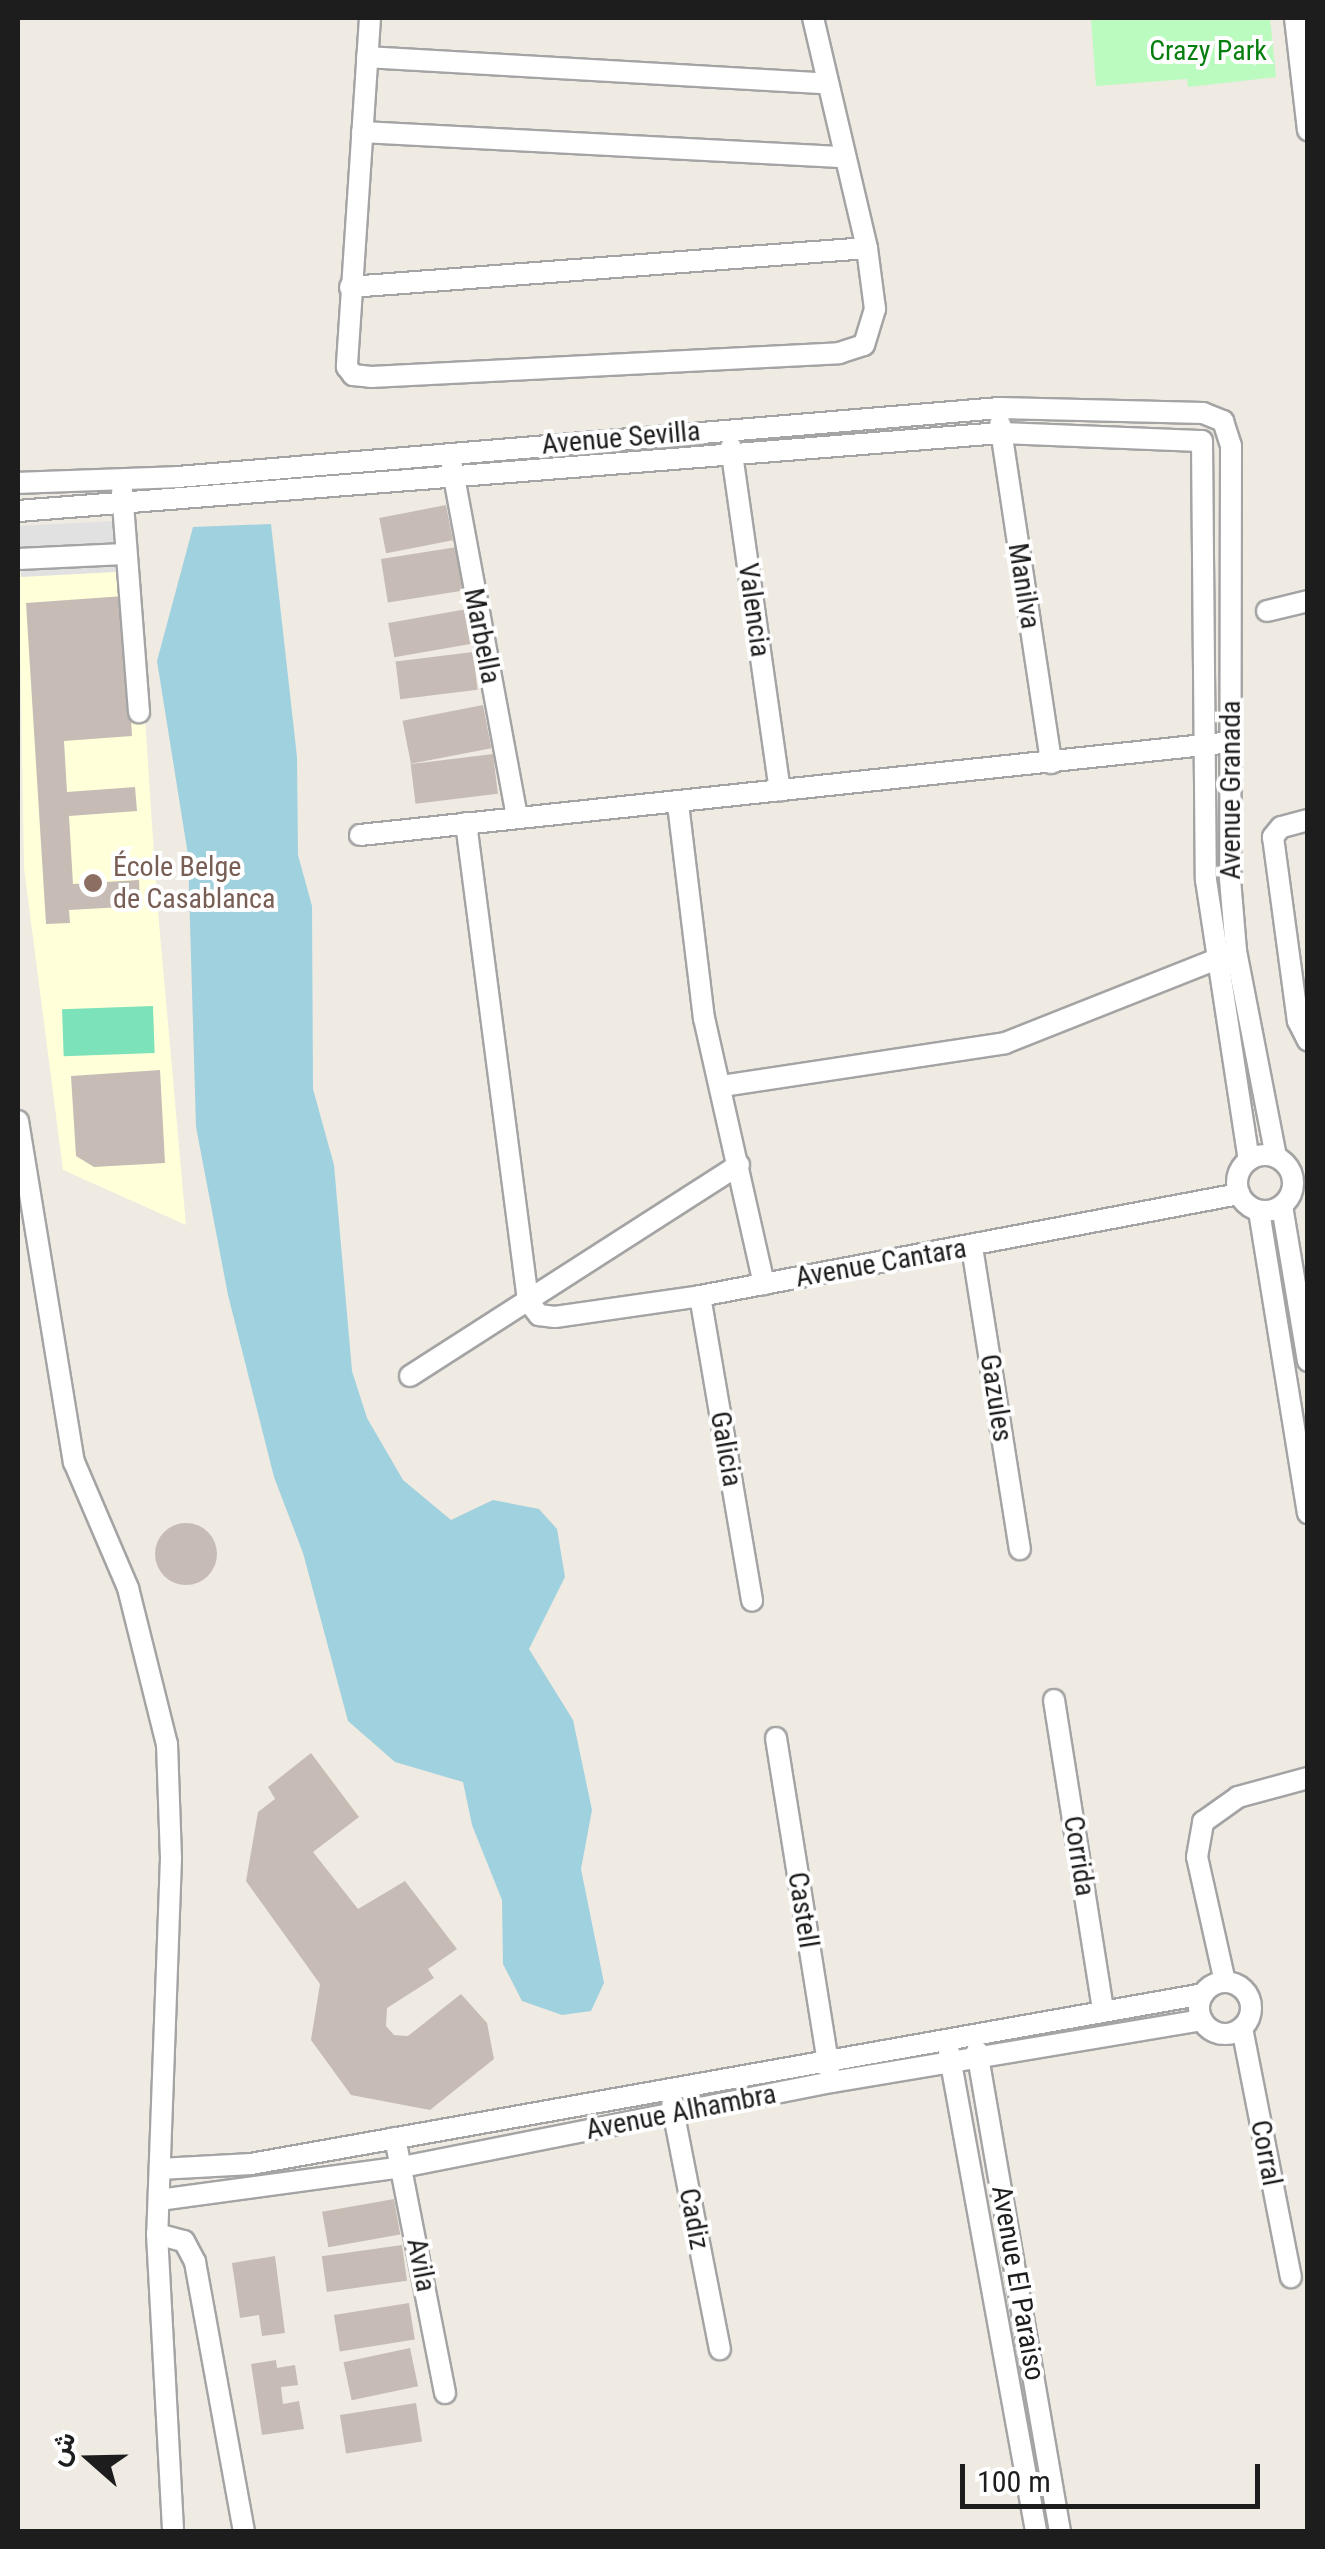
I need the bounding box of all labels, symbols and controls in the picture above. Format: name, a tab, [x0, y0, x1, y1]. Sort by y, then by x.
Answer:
park label: Crazy Park	[1149, 34, 1267, 68]
street label: Avenue Sevilla	[540, 414, 702, 462]
street label: Manilva	[1001, 541, 1047, 631]
street label: Valencia	[731, 561, 777, 659]
street label: Marbella	[456, 586, 508, 686]
street label: Avenue Granada	[1214, 700, 1248, 880]
place label: École Belge de Casablanca	[113, 850, 275, 916]
marker: École Belge de Casablanca	[82, 872, 104, 894]
street label: Avenue Cantara	[793, 1231, 969, 1295]
street label: Gazules	[973, 1352, 1019, 1444]
street label: Galicia	[703, 1409, 749, 1489]
street label: Corrida	[1056, 1814, 1102, 1898]
street label: Castell	[780, 1870, 826, 1950]
street label: Avenue Alhambra	[583, 2077, 779, 2147]
street label: Corral	[1243, 2117, 1289, 2189]
street label: Avenue El Paraiso	[984, 2183, 1052, 2383]
street label: Cadiz	[672, 2185, 716, 2253]
street label: Avila	[399, 2235, 443, 2295]
north arrow	[40, 2409, 140, 2509]
text: ش	[40, 2427, 83, 2470]
scale bar	[965, 2444, 1265, 2506]
text: 100 m	[977, 2464, 1051, 2499]

